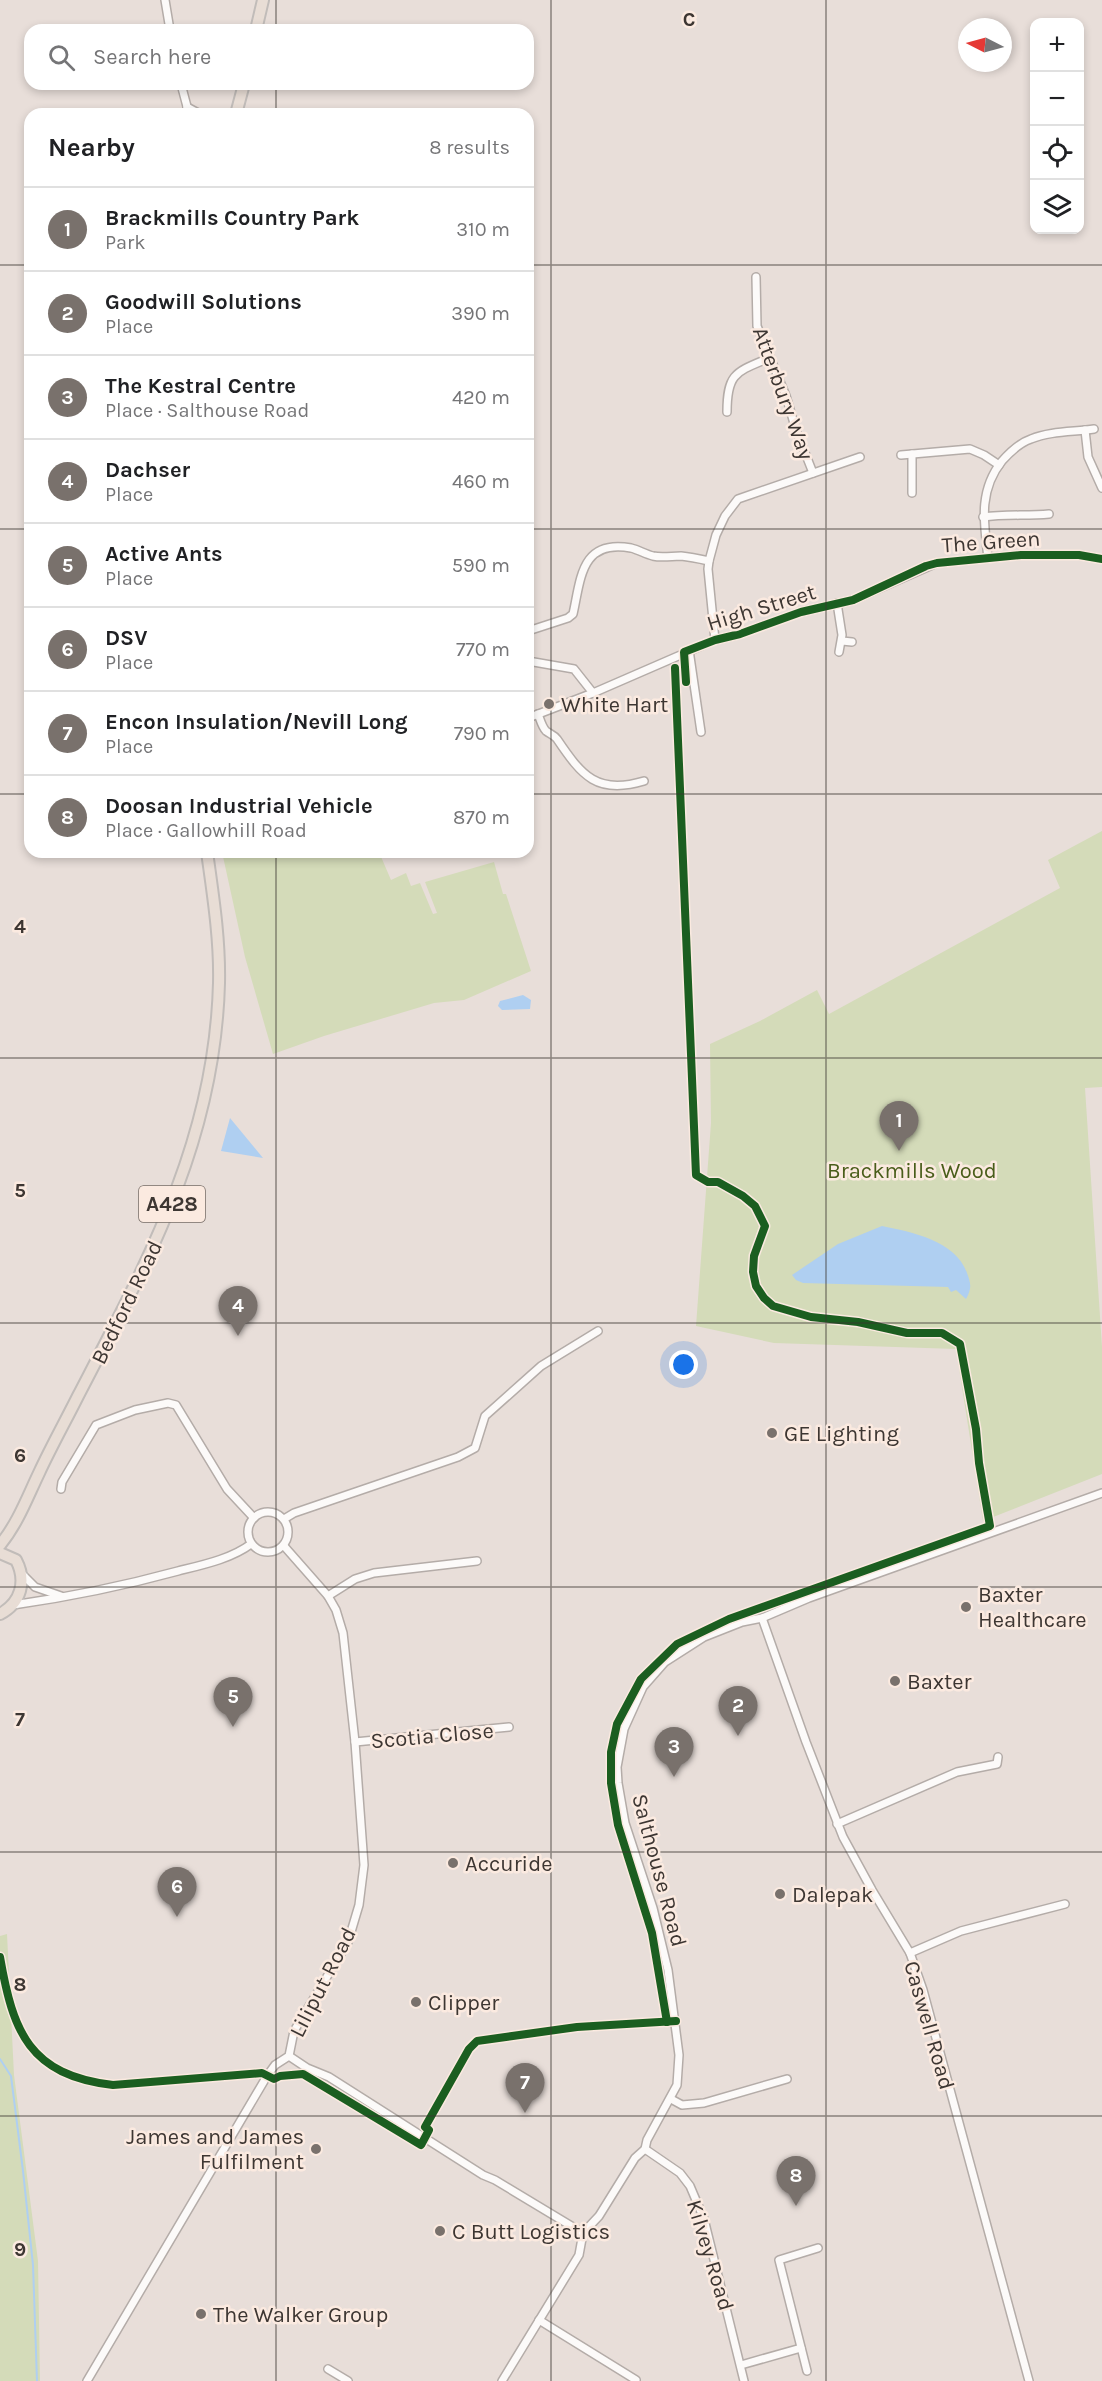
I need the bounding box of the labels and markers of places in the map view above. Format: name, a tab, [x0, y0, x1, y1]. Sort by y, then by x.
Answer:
place label: White Hart	[561, 692, 668, 718]
marker: White Hart	[542, 697, 556, 711]
pin: 1	[880, 1102, 918, 1151]
pin: 4	[218, 1286, 258, 1336]
place label: GE Lighting	[784, 1421, 899, 1447]
marker: GE Lighting	[765, 1426, 779, 1440]
place label: Baxter Healthcare	[978, 1582, 1087, 1633]
marker: Baxter Healthcare	[959, 1600, 973, 1614]
place label: Baxter	[907, 1669, 972, 1695]
marker: Baxter	[888, 1674, 902, 1688]
pin: 5	[214, 1678, 252, 1727]
pin: 2	[718, 1686, 758, 1736]
pin: 3	[654, 1728, 694, 1777]
place label: Accuride	[465, 1851, 553, 1877]
marker: Accuride	[446, 1856, 460, 1870]
pin: 6	[158, 1868, 196, 1917]
place label: Dalepak	[792, 1882, 873, 1908]
marker: Dalepak	[773, 1887, 787, 1901]
place label: Clipper	[428, 1990, 499, 2016]
marker: Clipper	[409, 1995, 423, 2009]
pin: 7	[506, 2064, 544, 2113]
place label: James and James Fulfilment	[126, 2124, 304, 2175]
marker: James and James Fulfilment	[309, 2142, 323, 2156]
pin: 8	[776, 2156, 816, 2206]
place label: C Butt Logistics	[452, 2219, 610, 2245]
marker: C Butt Logistics	[433, 2224, 447, 2238]
place label: The Walker Group	[213, 2302, 388, 2328]
marker: The Walker Group	[194, 2307, 208, 2321]

